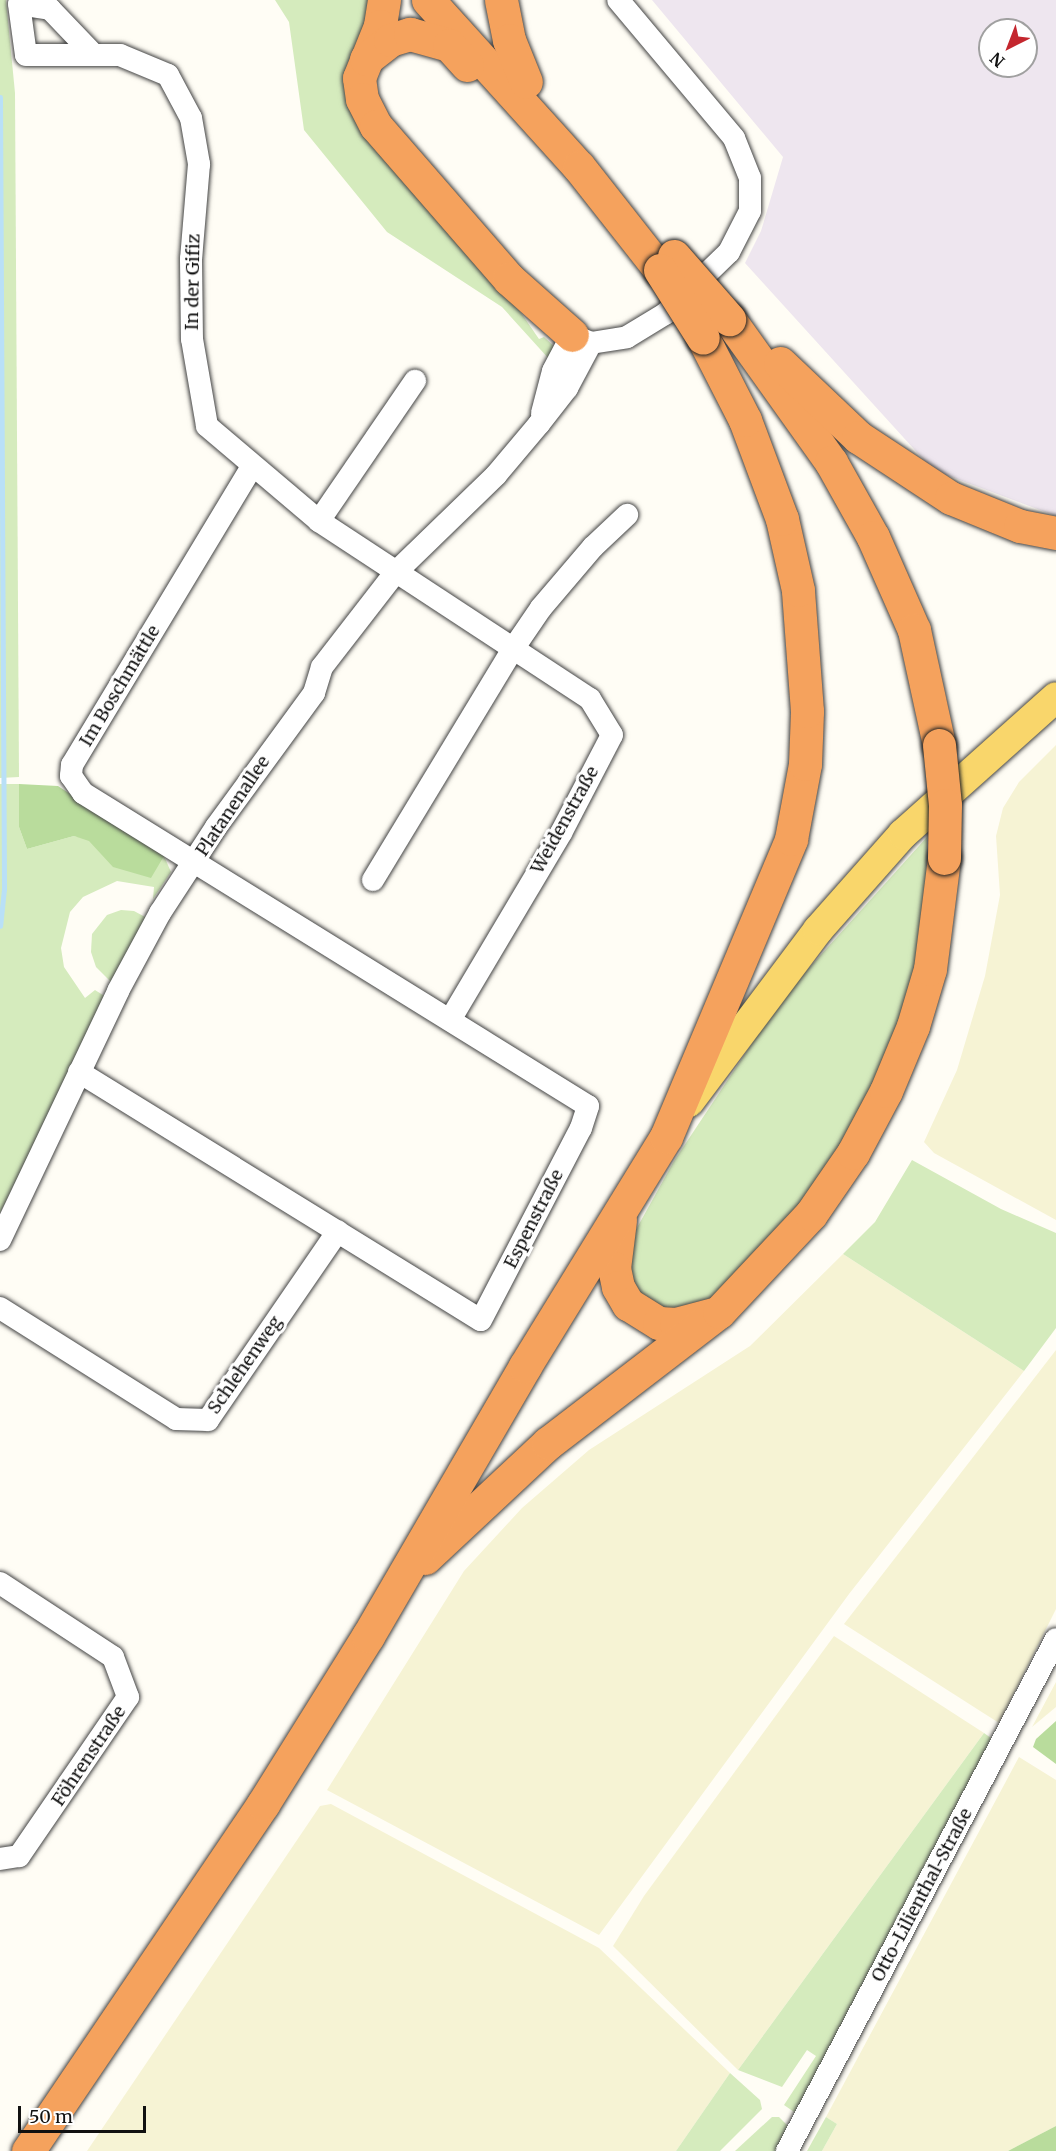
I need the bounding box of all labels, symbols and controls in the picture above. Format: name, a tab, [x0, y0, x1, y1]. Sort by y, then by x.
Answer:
north arrow	[978, 18, 1038, 78]
text: N	[986, 48, 1009, 72]
street label: In der Gifiz	[181, 233, 205, 331]
street label: Im Boschmättle	[75, 621, 165, 751]
street label: Platanenallee	[191, 752, 275, 860]
street label: Weidenstraße	[527, 763, 603, 877]
street label: Espenstraße	[500, 1166, 568, 1272]
street label: Schlehenweg	[203, 1312, 287, 1418]
street label: Föhrenstraße	[47, 1702, 131, 1810]
street label: Otto-Lilienthal-Straße	[867, 1805, 977, 1985]
scale bar	[21, 2094, 148, 2132]
text: 50 m	[29, 2105, 73, 2128]

